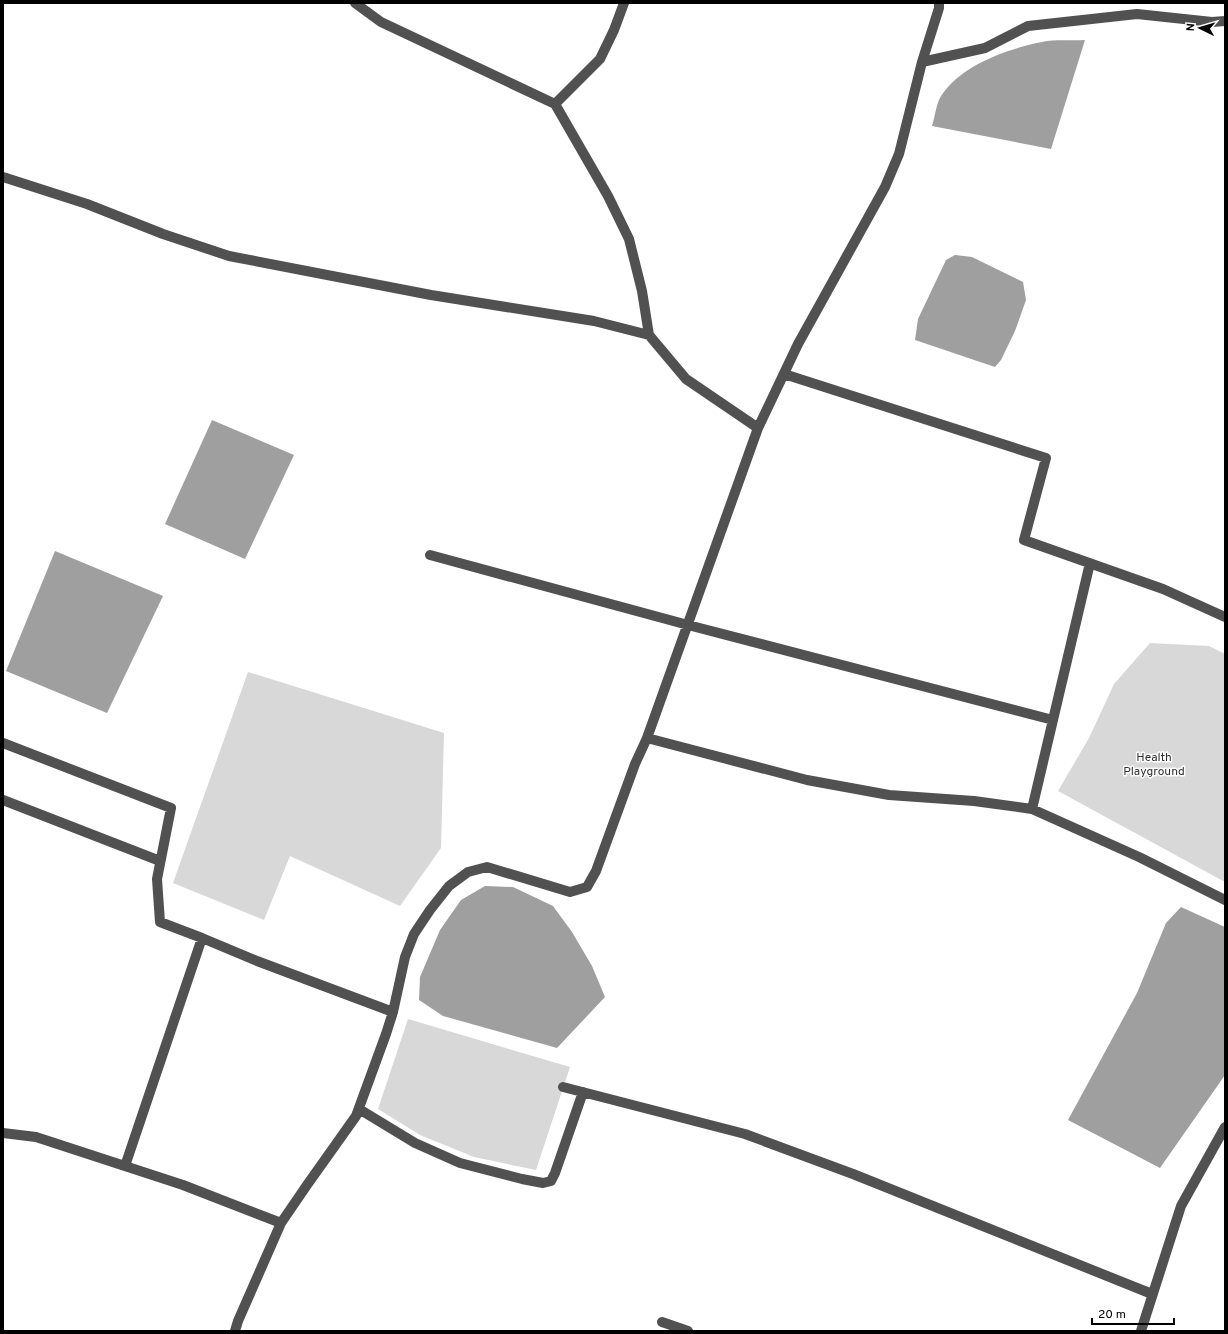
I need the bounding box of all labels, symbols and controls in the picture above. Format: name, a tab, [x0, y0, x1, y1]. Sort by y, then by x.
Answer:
north arrow	[1180, 8, 1220, 48]
text: N	[1184, 23, 1198, 32]
park label: Health Playground	[1123, 750, 1185, 780]
scale bar	[1092, 1300, 1174, 1326]
text: 20 m	[1098, 1307, 1126, 1323]

